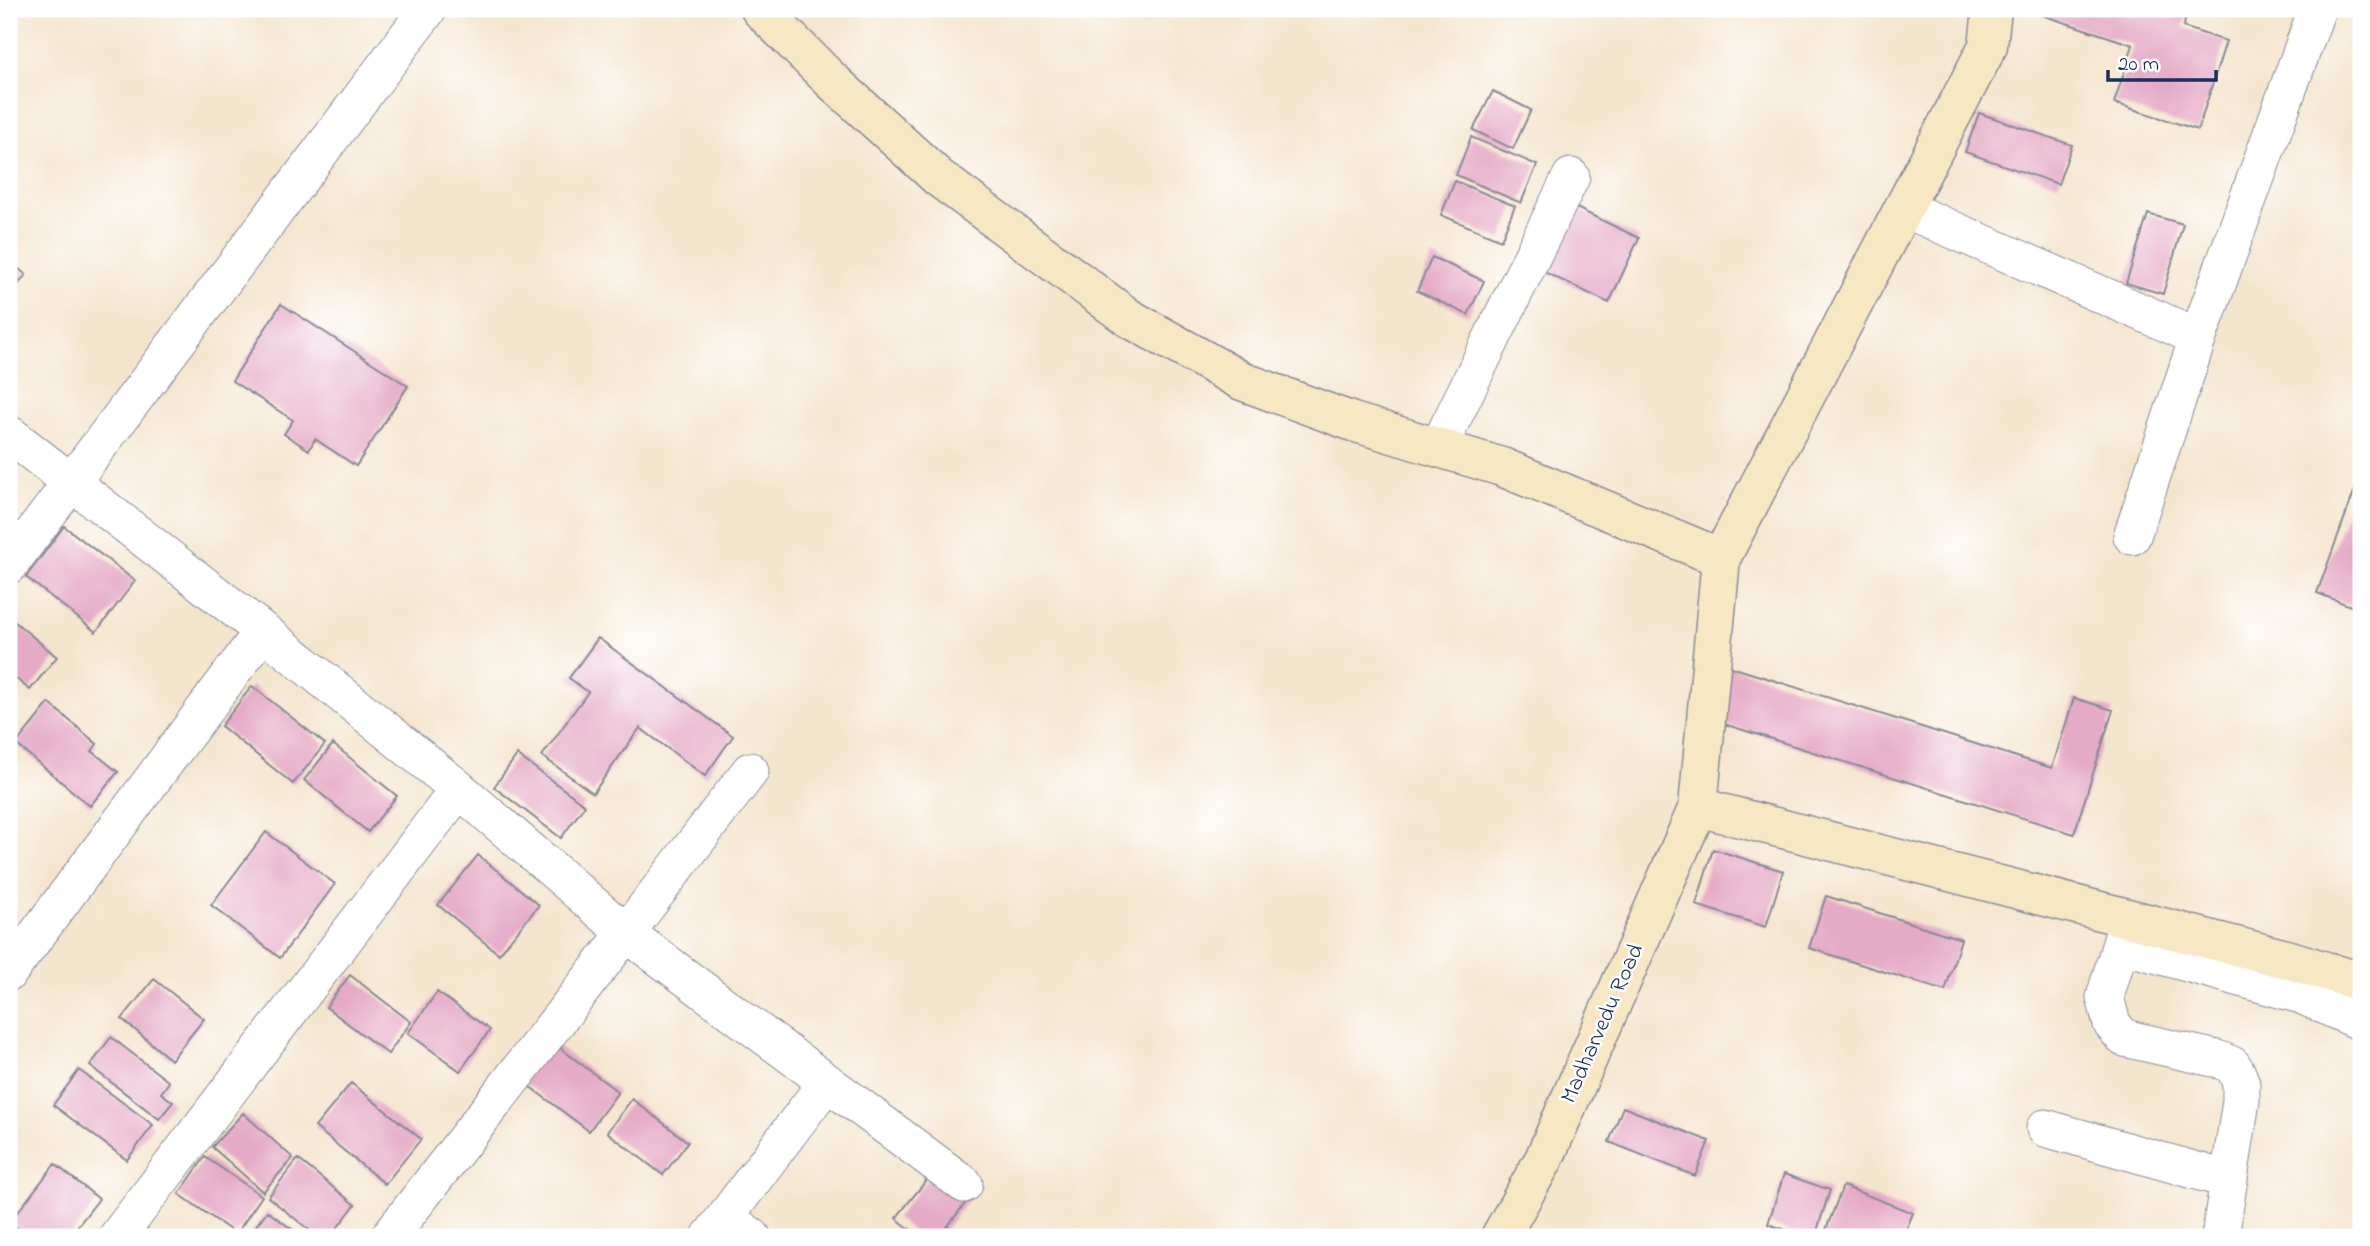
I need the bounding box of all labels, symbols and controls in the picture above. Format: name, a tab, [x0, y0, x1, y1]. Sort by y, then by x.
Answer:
scale bar	[2108, 38, 2216, 82]
text: 20 m	[2118, 50, 2159, 80]
street label: Madharvedu Road	[1553, 939, 1653, 1109]

